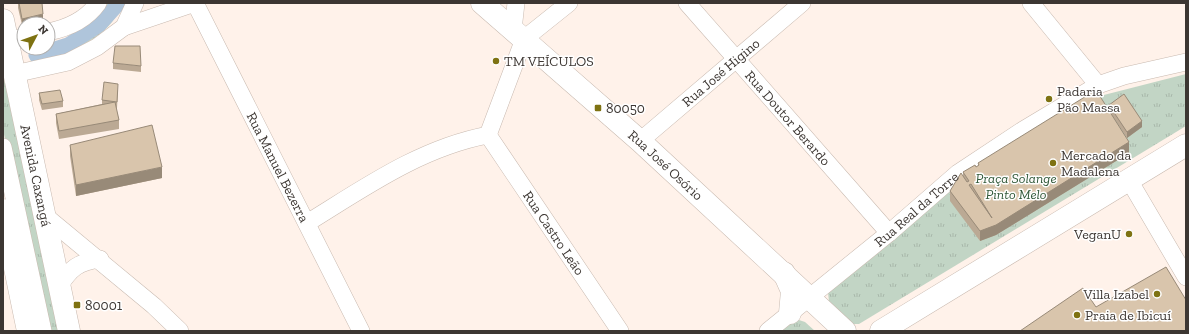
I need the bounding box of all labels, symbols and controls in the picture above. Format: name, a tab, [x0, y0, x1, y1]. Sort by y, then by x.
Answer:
north arrow	[16, 16, 56, 56]
text: N	[36, 22, 51, 38]
street label: Rua José Higino	[679, 35, 763, 110]
place label: TM VEÍCULOS	[504, 53, 594, 70]
marker: TM VEÍCULOS	[491, 56, 501, 66]
street label: Rua Doutor Berardo	[741, 67, 834, 169]
place label: Padaria Pão Massa	[1057, 83, 1120, 116]
marker: Padaria Pão Massa	[1044, 94, 1054, 104]
place label: 80050	[606, 100, 645, 117]
marker: 80050	[593, 103, 603, 113]
street label: Rua Manuel Bezerra	[243, 109, 313, 226]
street label: Avenida Caxangá	[16, 123, 55, 228]
street label: Rua José Osório	[624, 127, 706, 204]
place label: Mercado da Madalena	[1061, 147, 1131, 180]
marker: Mercado da Madalena	[1048, 158, 1058, 168]
street label: Rua Real da Torre	[871, 168, 963, 250]
park label: Praça Solange Pinto Melo	[975, 170, 1057, 203]
street label: Rua Castro Leão	[519, 188, 588, 279]
place label: VeganU	[1073, 226, 1121, 243]
marker: VeganU	[1124, 229, 1134, 239]
place label: Villa Izabel	[1082, 286, 1149, 303]
marker: Villa Izabel	[1152, 289, 1162, 299]
place label: 80001	[85, 297, 123, 314]
marker: 80001	[72, 300, 82, 310]
place label: Praia de Ibicuí	[1085, 307, 1171, 324]
marker: Praia de Ibicuí	[1072, 310, 1082, 320]

